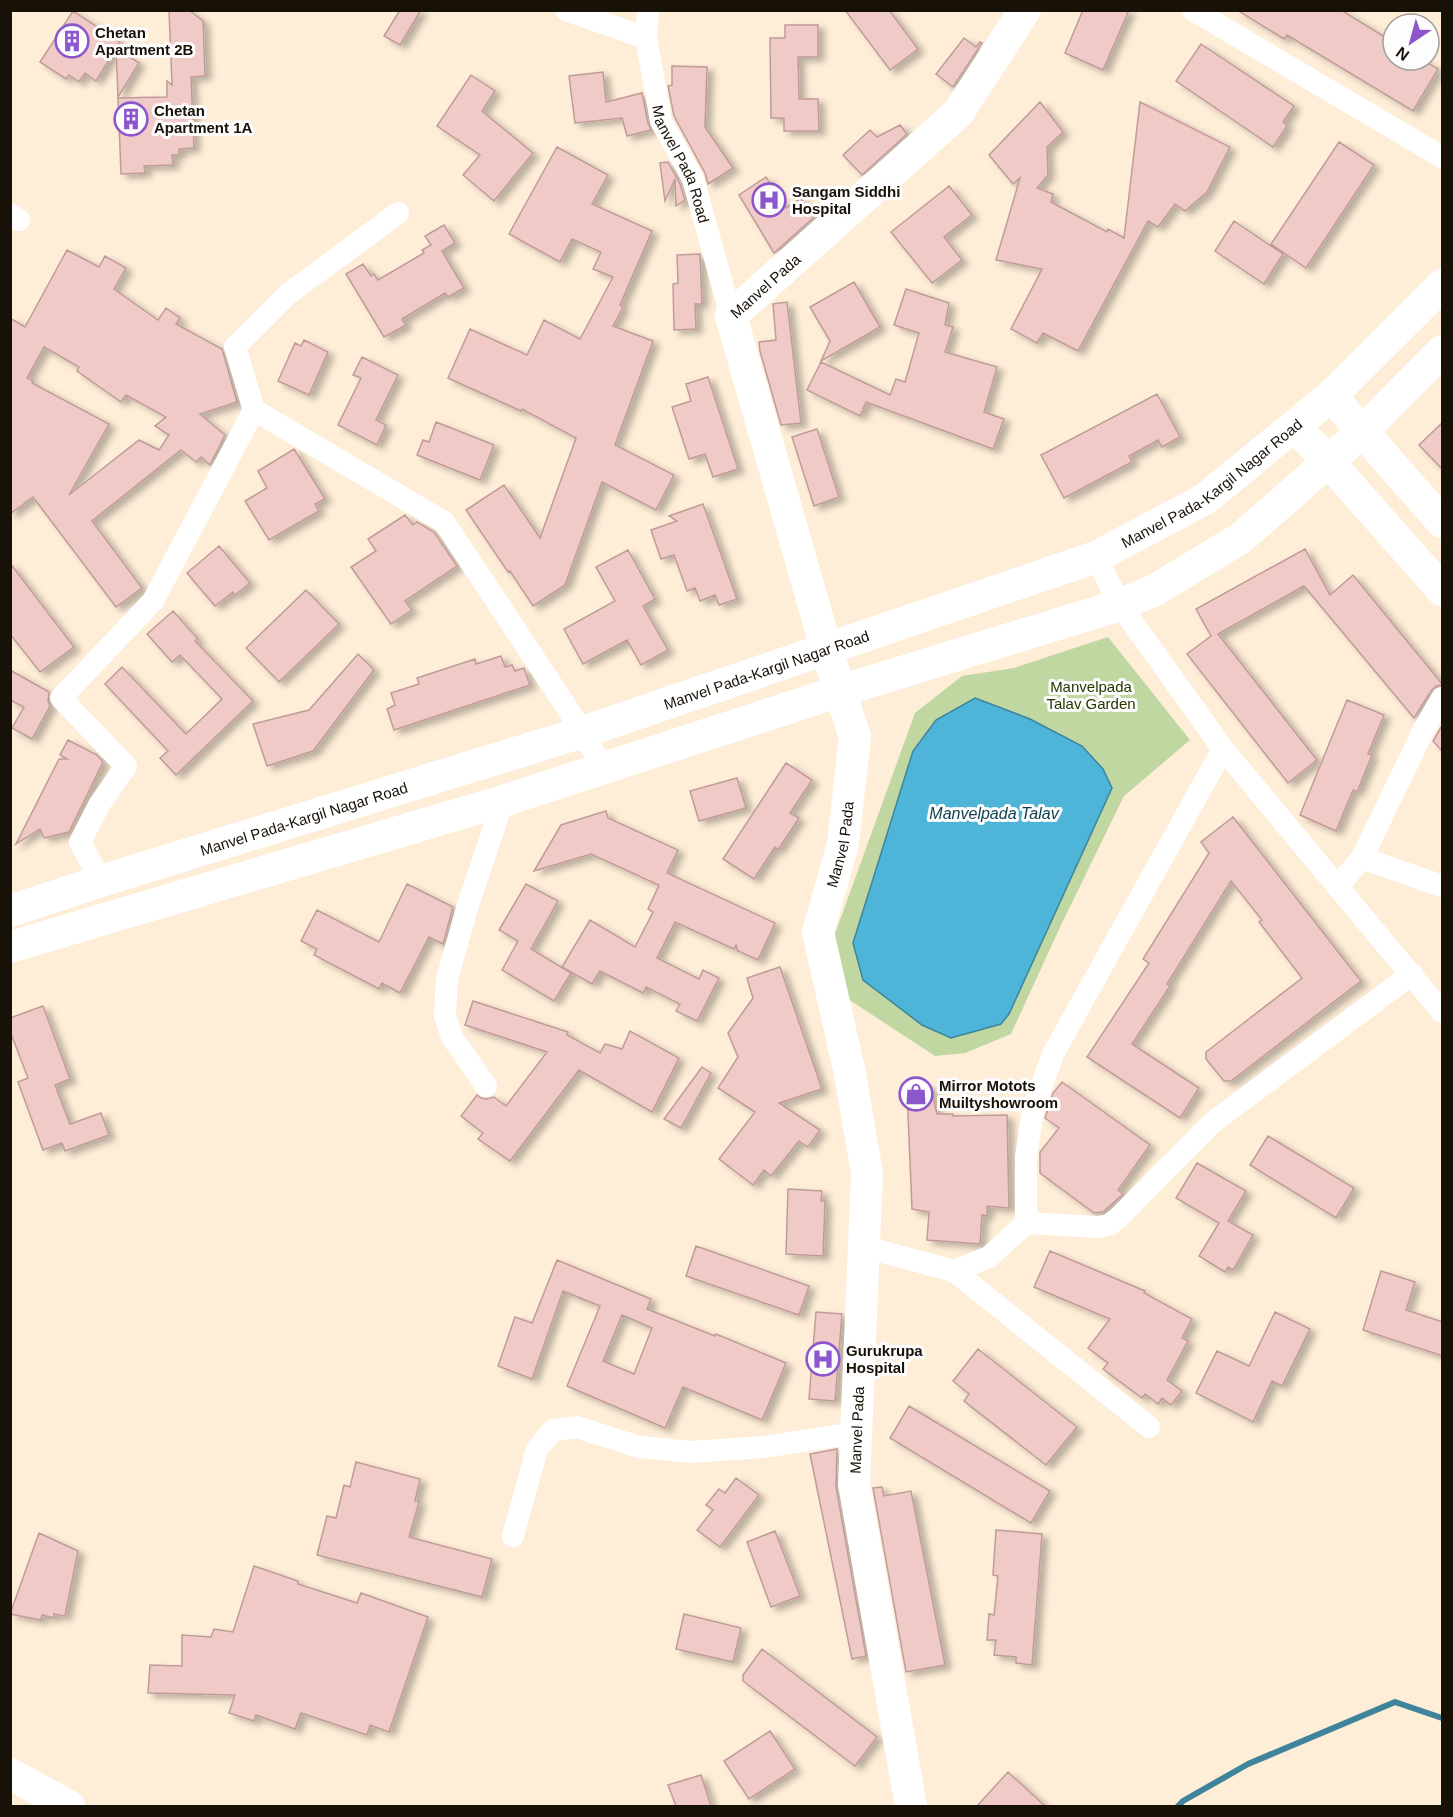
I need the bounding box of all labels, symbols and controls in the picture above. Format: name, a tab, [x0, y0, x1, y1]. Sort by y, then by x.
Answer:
north arrow	[1381, 12, 1441, 72]
building icon: Chetan Apartment 2B	[54, 23, 90, 59]
place label: Chetan Apartment 2B	[95, 24, 194, 58]
text: N	[1393, 43, 1412, 64]
building icon: Chetan Apartment 1A	[113, 101, 149, 137]
place label: Chetan Apartment 1A	[154, 102, 253, 136]
street label: Manvel Pada Road	[650, 104, 713, 225]
hospital icon: Sangam Siddhi Hospital	[751, 182, 787, 218]
place label: Sangam Siddhi Hospital	[792, 183, 900, 217]
street label: Manvel Pada	[727, 250, 804, 321]
street label: Manvel Pada-Kargil Nagar Road	[1118, 415, 1305, 551]
street label: Manvel Pada-Kargil Nagar Road	[661, 627, 871, 712]
park label: Manvelpada Talav Garden	[1046, 678, 1136, 712]
street label: Manvel Pada-Kargil Nagar Road	[198, 778, 409, 858]
street label: Manvel Pada	[823, 800, 856, 889]
water label: Manvelpada Talav	[929, 805, 1060, 822]
shop icon: Mirror Motots Muiltyshowroom	[898, 1076, 934, 1112]
place label: Mirror Motots Muiltyshowroom	[939, 1077, 1058, 1111]
hospital icon: Gurukrupa Hospital	[805, 1341, 841, 1377]
place label: Gurukrupa Hospital	[846, 1342, 923, 1376]
street label: Manvel Pada	[846, 1385, 867, 1474]

